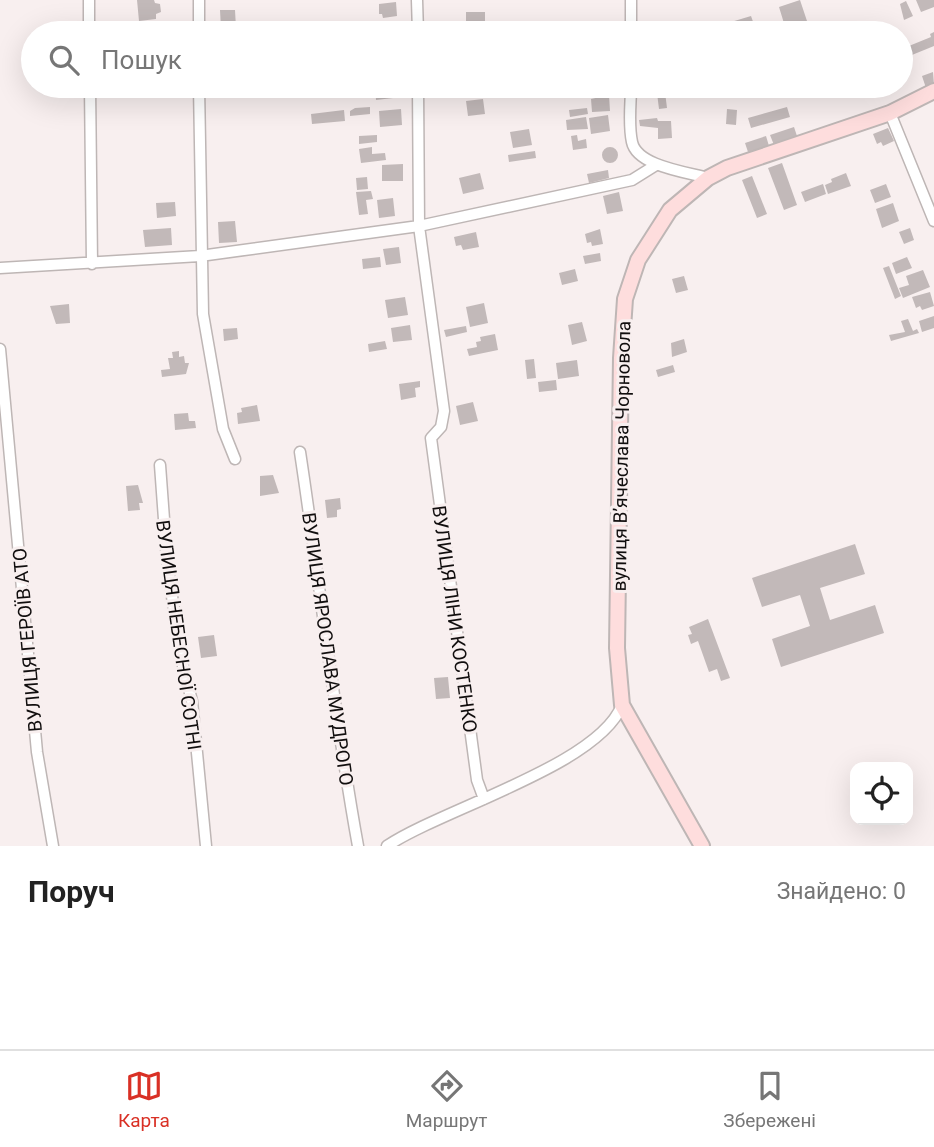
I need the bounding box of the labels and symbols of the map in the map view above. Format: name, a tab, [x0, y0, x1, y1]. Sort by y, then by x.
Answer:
street label: вулиця Вʼячеслава Чорновола	[608, 320, 635, 592]
street label: ВУЛИЦЯ ЛІНИ КОСТЕНКО	[427, 504, 482, 734]
street label: ВУЛИЦЯ ЯРОСЛАВА МУДРОГО	[297, 511, 358, 787]
street label: ВУЛИЦЯ НЕБЕСНОЇ СОТНІ	[151, 519, 206, 752]
street label: ВУЛИЦЯ ГЕРОЇВ АТО	[8, 547, 47, 733]

